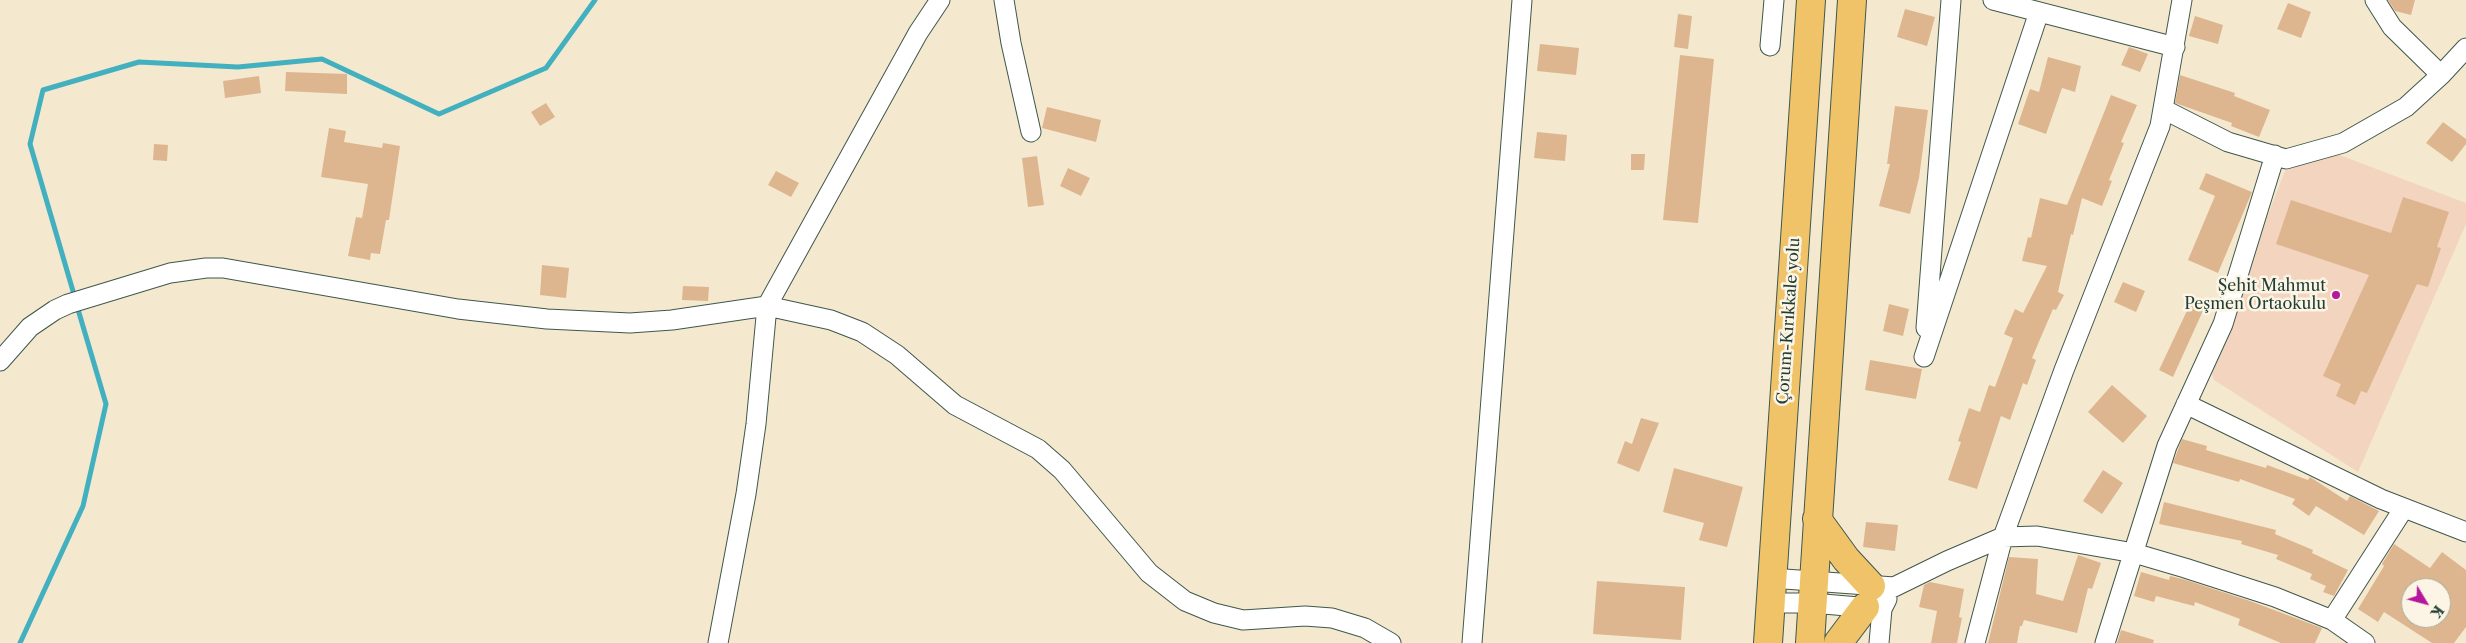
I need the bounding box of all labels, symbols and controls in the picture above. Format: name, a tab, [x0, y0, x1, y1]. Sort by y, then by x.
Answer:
street label: Çorum-Kırıkkale yolu	[1774, 237, 1804, 405]
place label: Şehit Mahmut Peşmen Ortaokulu	[2184, 276, 2326, 314]
marker: Şehit Mahmut Peşmen Ortaokulu	[2330, 289, 2342, 301]
north arrow	[2401, 578, 2451, 628]
text: K	[2427, 602, 2448, 621]

